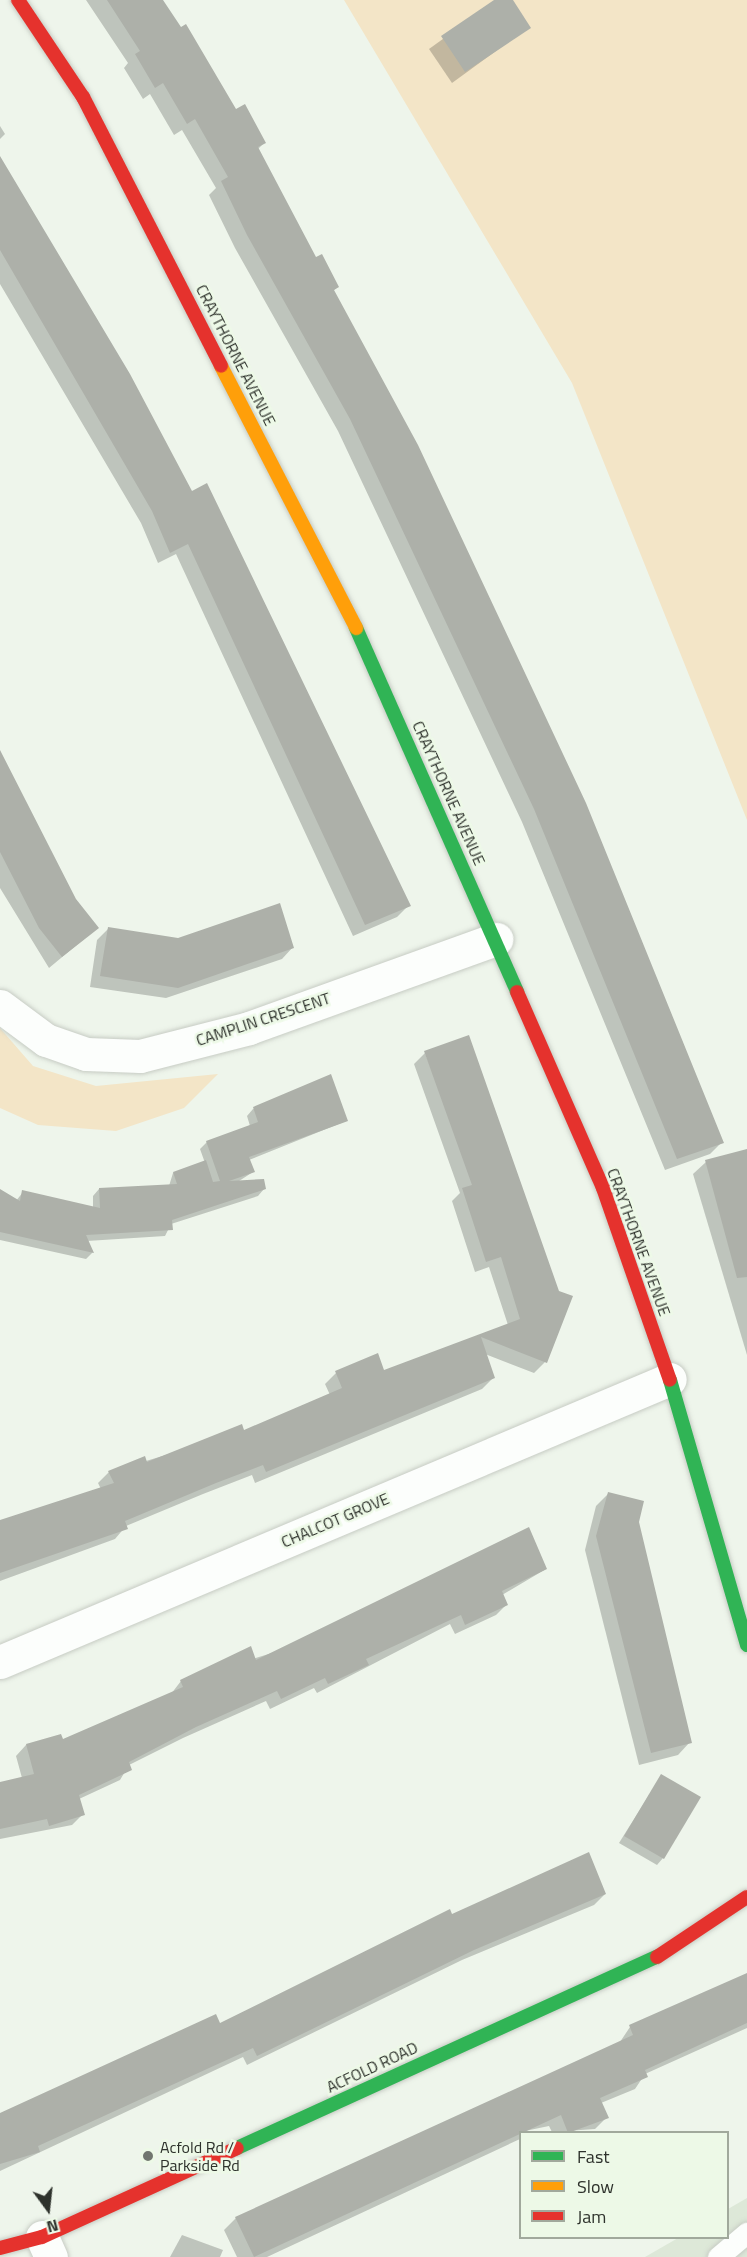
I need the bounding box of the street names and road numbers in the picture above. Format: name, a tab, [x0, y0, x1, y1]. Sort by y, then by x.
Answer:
street label: CRAYTHORNE AVENUE	[192, 281, 280, 429]
street label: CRAYTHORNE AVENUE	[409, 718, 489, 868]
street label: CAMPLIN CRESCENT	[193, 988, 333, 1050]
street label: CRAYTHORNE AVENUE	[603, 1165, 675, 1319]
street label: CHALCOT GROVE	[278, 1489, 392, 1551]
street label: ACFOLD ROAD	[323, 2037, 421, 2097]

